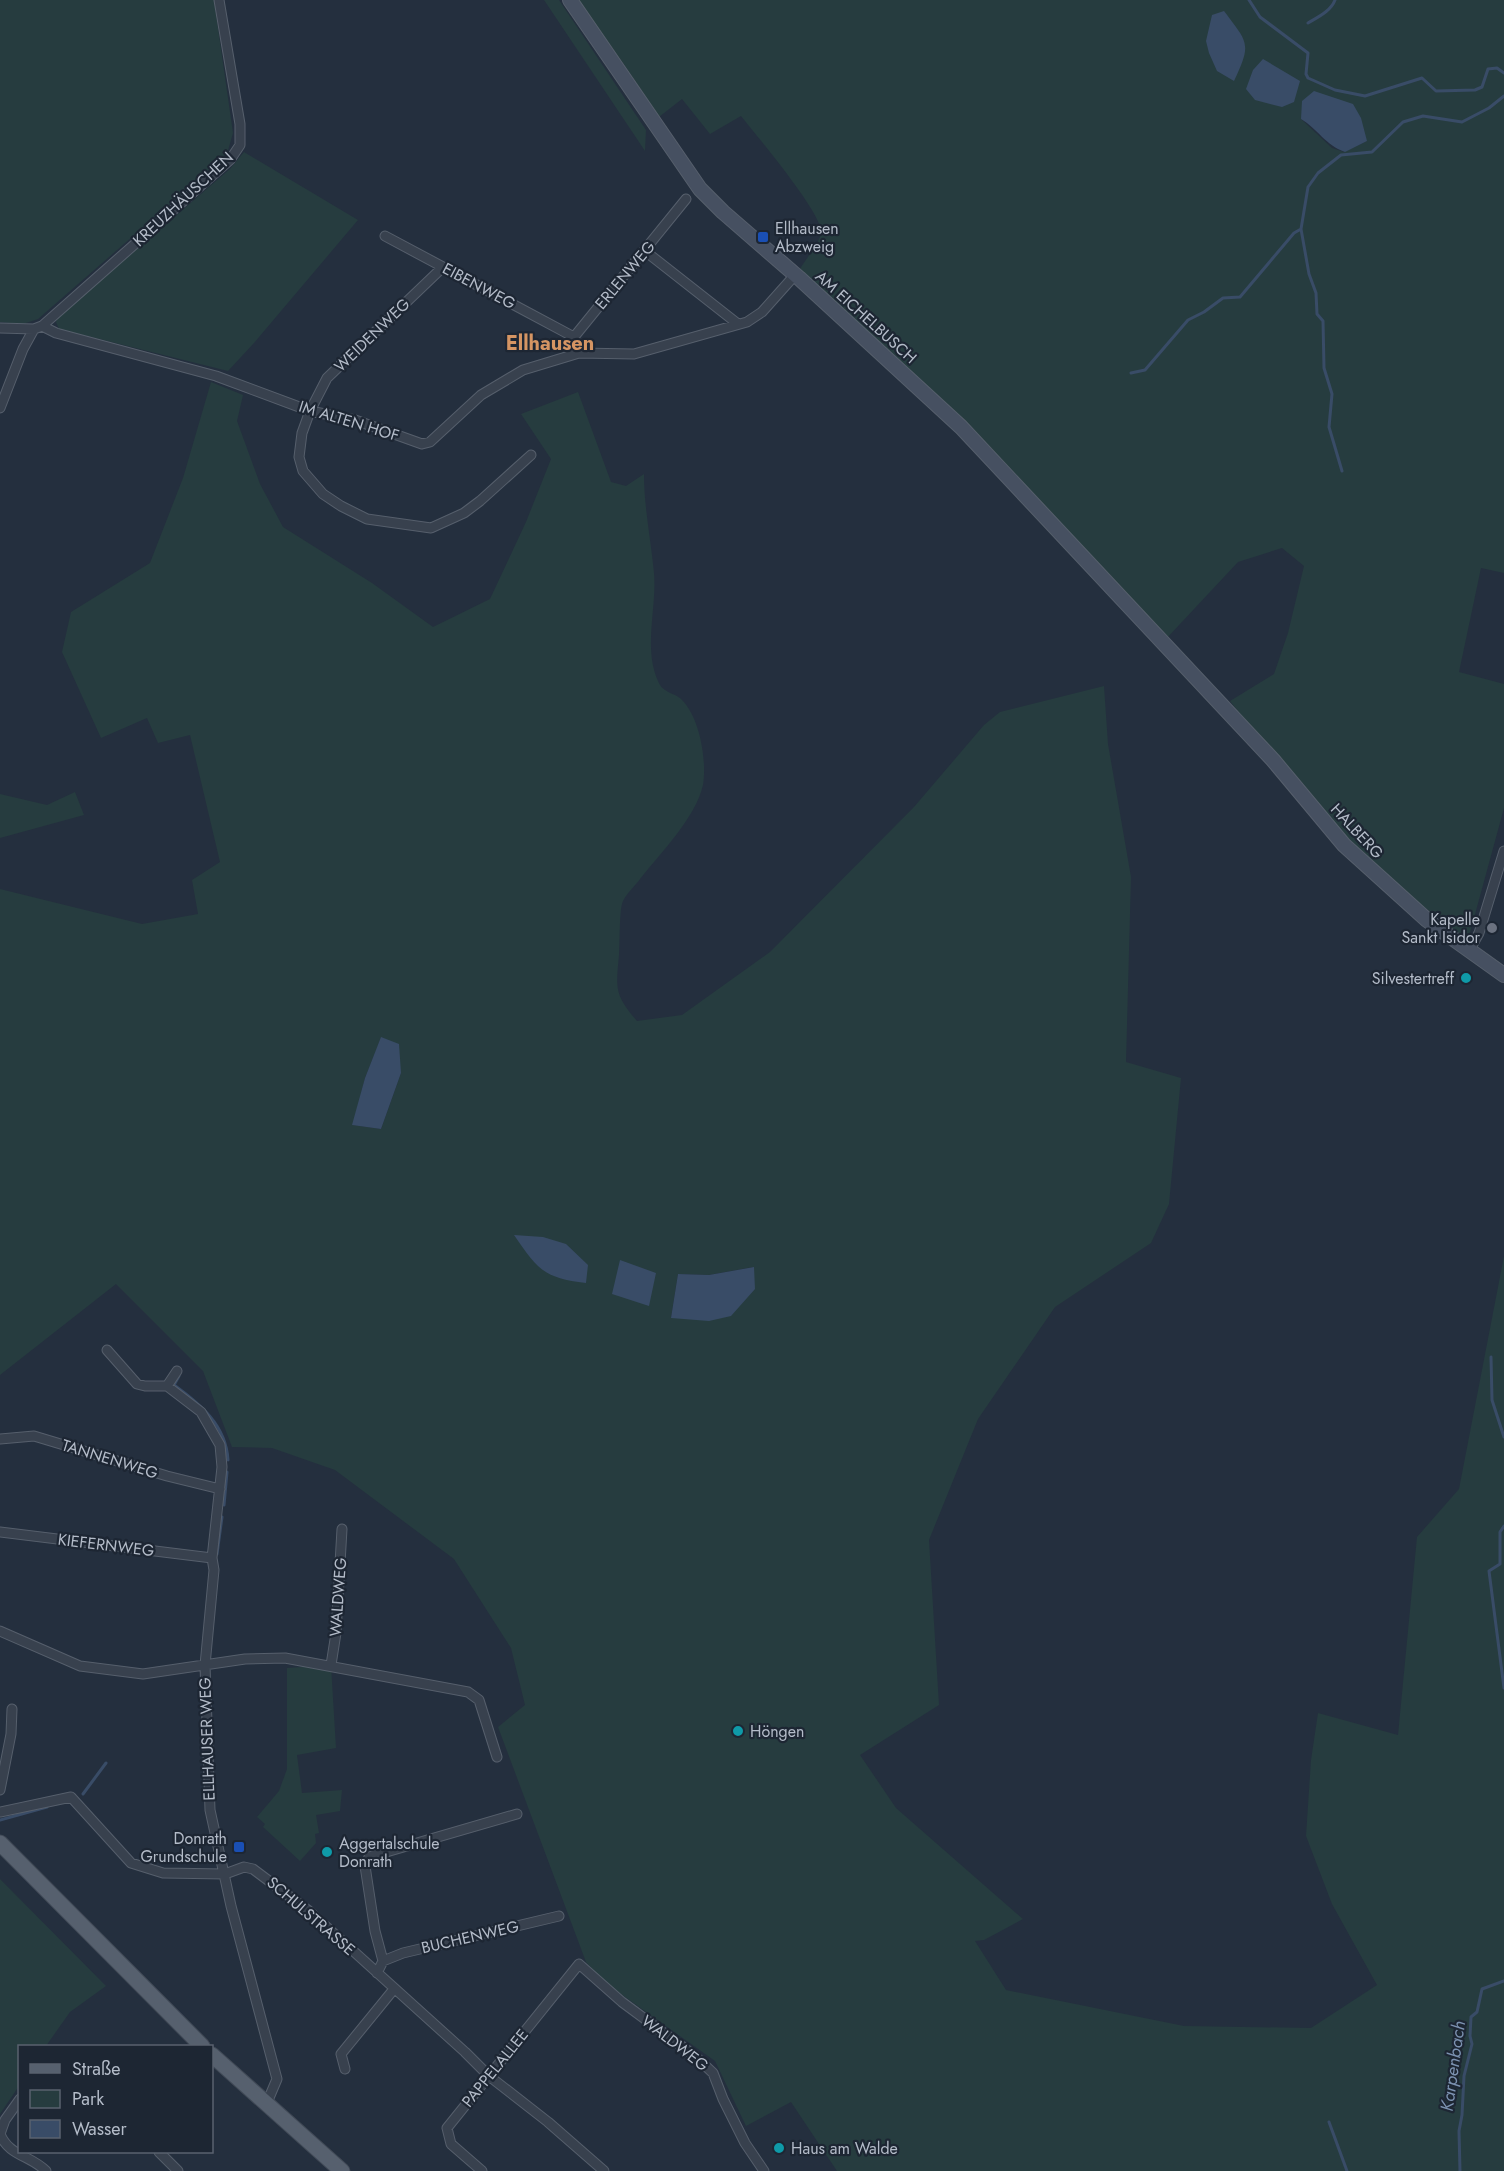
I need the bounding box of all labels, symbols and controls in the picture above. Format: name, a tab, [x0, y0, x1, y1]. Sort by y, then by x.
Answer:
street label: KREUZHÄUSCHEN	[128, 146, 238, 252]
place label: Ellhausen Abzweig	[775, 217, 839, 258]
marker: Ellhausen Abzweig	[756, 230, 770, 244]
street label: ERLENWEG	[589, 236, 661, 314]
street label: EIBENWEG	[438, 257, 520, 315]
street label: AM EICHELBUSCH	[810, 265, 922, 369]
street label: WEIDENWEG	[329, 293, 415, 377]
district label: Ellhausen	[506, 329, 594, 358]
street label: IM ALTEN HOF	[296, 395, 402, 447]
street label: HALBERG	[1325, 798, 1389, 864]
place label: Kapelle Sankt Isidor	[1402, 908, 1481, 949]
marker: Kapelle Sankt Isidor	[1485, 921, 1499, 935]
place label: Silvestertreff	[1372, 967, 1454, 990]
marker: Silvestertreff	[1459, 971, 1473, 985]
street label: TANNENWEG	[59, 1433, 161, 1485]
street label: KIEFERNWEG	[56, 1528, 156, 1562]
street label: WALDWEG	[324, 1557, 352, 1637]
street label: ELLHAUSER WEG	[193, 1677, 221, 1801]
place label: Höngen	[750, 1720, 804, 1743]
marker: Höngen	[731, 1724, 745, 1738]
place label: Donrath Grundschule	[140, 1827, 227, 1868]
place label: Aggertalschule Donrath	[339, 1832, 440, 1873]
marker: Donrath Grundschule	[232, 1840, 246, 1854]
marker: Aggertalschule Donrath	[320, 1845, 334, 1859]
street label: SCHULSTRASSE	[262, 1871, 360, 1961]
street label: BUCHENWEG	[419, 1915, 521, 1959]
street label: WALDWEG	[637, 2009, 713, 2077]
water label: Karpenbach	[1434, 2019, 1472, 2113]
street label: PAPPELALLEE	[456, 2024, 534, 2112]
legend	[18, 2045, 213, 2153]
text: Straße	[72, 2056, 120, 2082]
text: Park	[72, 2086, 104, 2112]
text: Wasser	[72, 2116, 127, 2142]
place label: Haus am Walde	[791, 2137, 898, 2160]
marker: Haus am Walde	[772, 2141, 786, 2155]

